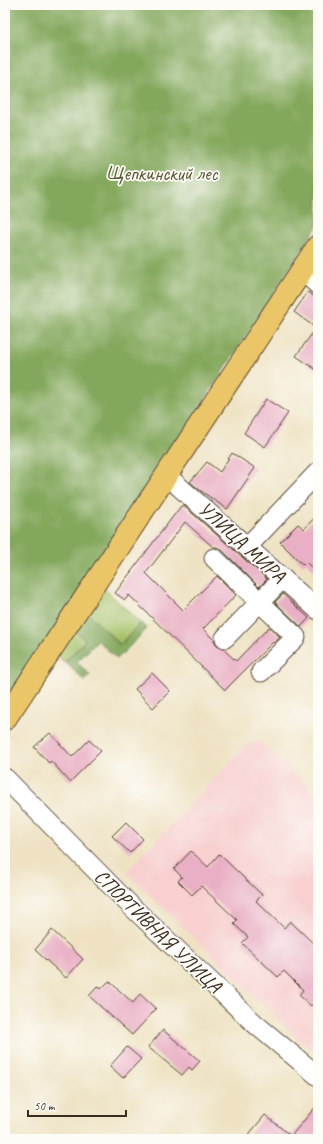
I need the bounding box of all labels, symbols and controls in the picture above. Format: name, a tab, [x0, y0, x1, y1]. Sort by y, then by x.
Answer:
park label: Щепкинский лес	[107, 161, 218, 186]
street label: УЛИЦА МИРА	[193, 496, 292, 588]
street label: СПОРТИВНАЯ УЛИЦА	[89, 864, 228, 999]
scale bar	[28, 1092, 126, 1118]
text: 50 m	[34, 1098, 56, 1114]

